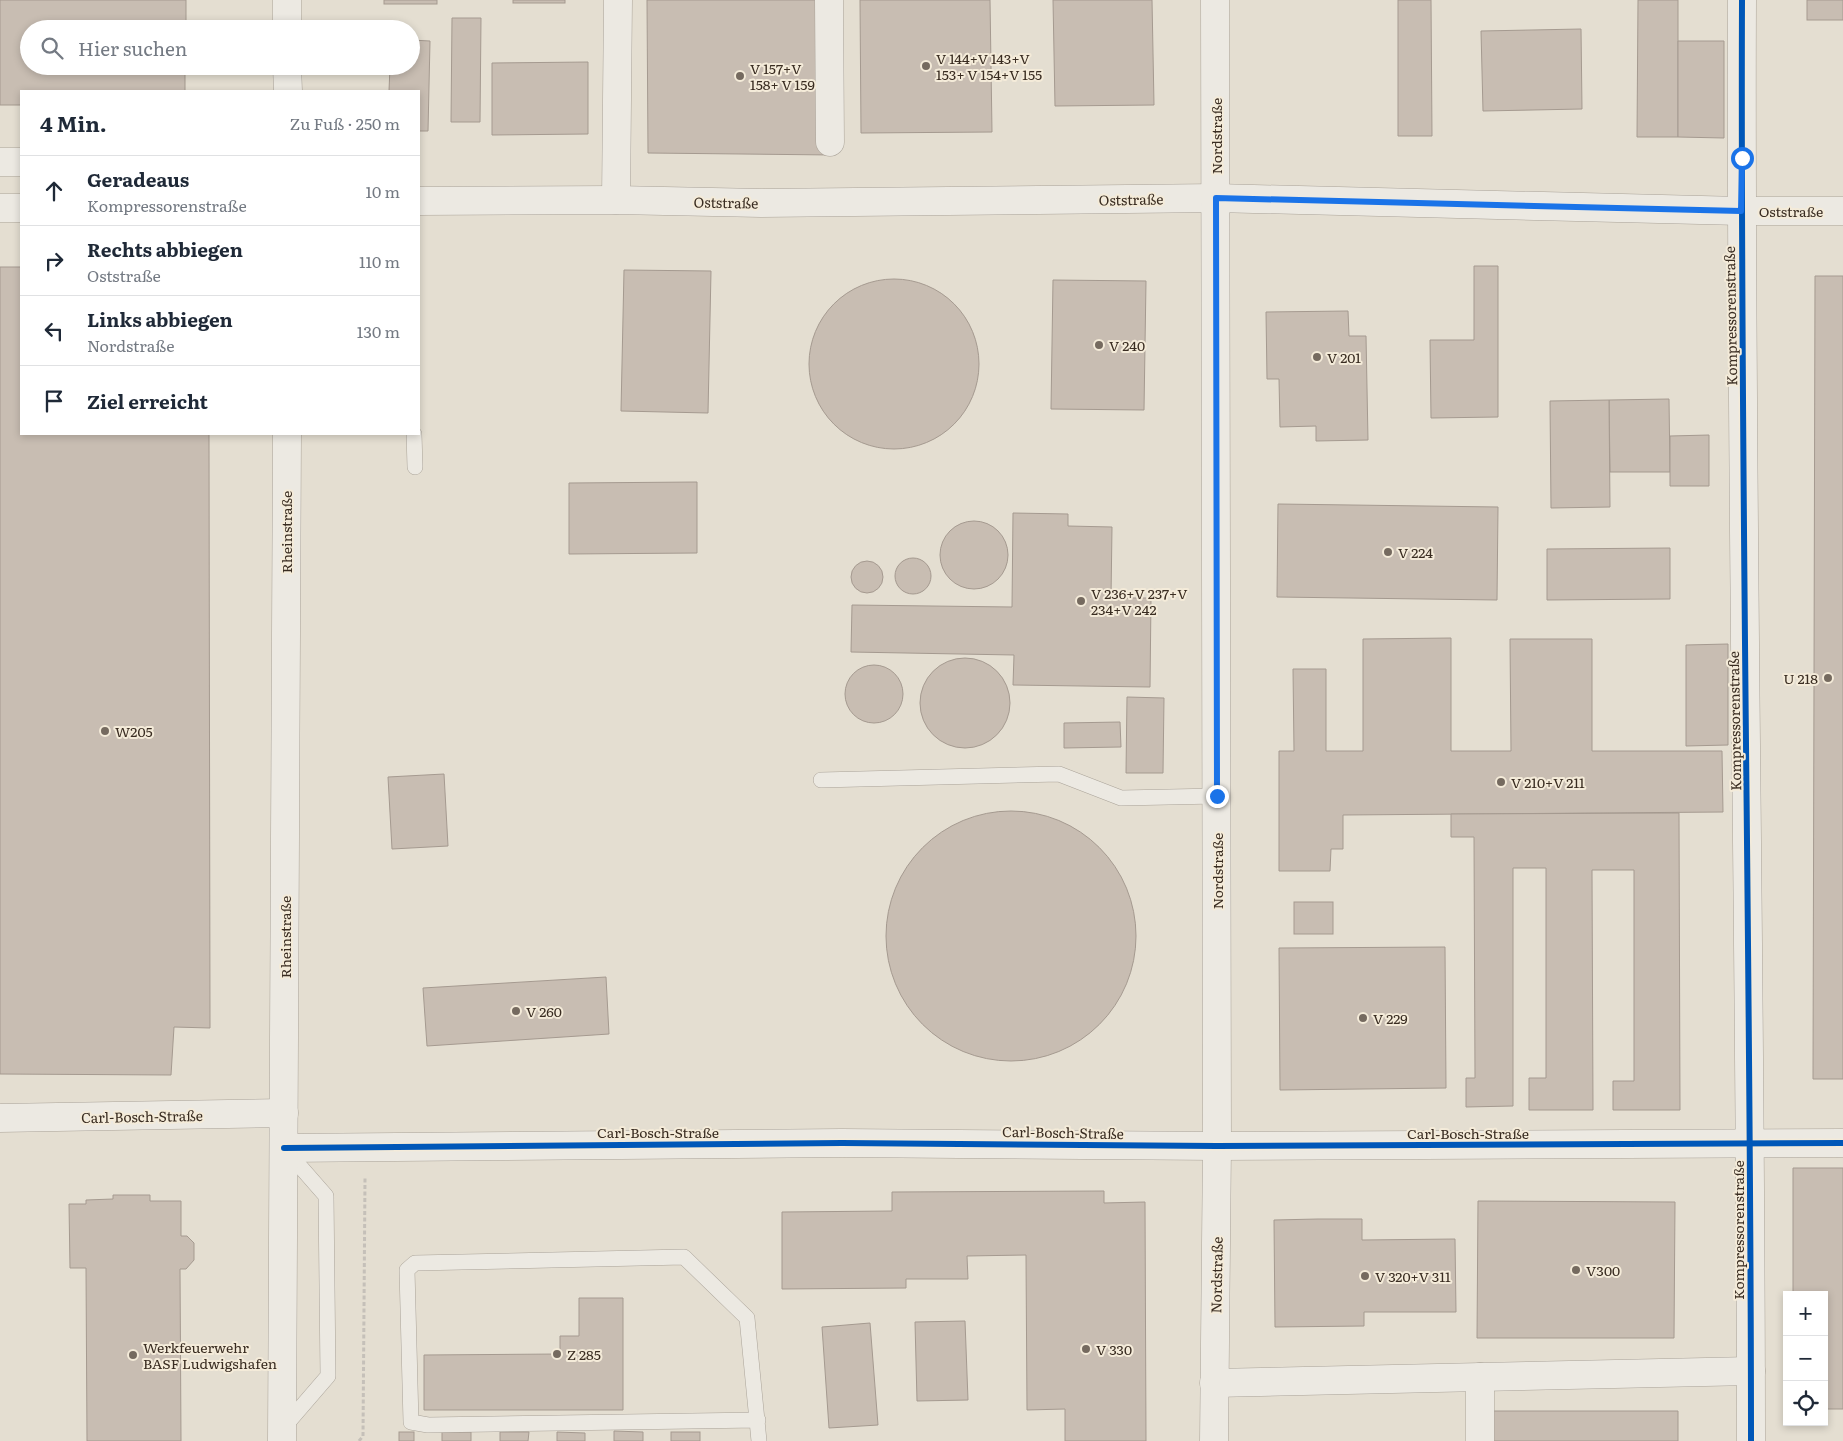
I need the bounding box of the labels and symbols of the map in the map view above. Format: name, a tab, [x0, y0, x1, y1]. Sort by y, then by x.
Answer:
place label: V 144+V 143+V 153+ V 154+V 155	[936, 48, 1042, 84]
place label: V 157+V 158+ V 159	[750, 58, 815, 94]
marker: V 144+V 143+V 153+ V 154+V 155	[920, 60, 932, 72]
marker: V 157+V 158+ V 159	[734, 70, 746, 82]
street label: Nordstraße	[1206, 98, 1226, 174]
route start	[1731, 147, 1754, 170]
street label: Oststraße	[1099, 188, 1163, 210]
street label: Oststraße	[694, 191, 758, 213]
street label: Oststraße	[1759, 201, 1823, 221]
street label: Kompressorenstraße	[1719, 246, 1741, 386]
place label: V 240	[1109, 335, 1145, 355]
marker: V 240	[1093, 339, 1105, 351]
place label: V 201	[1327, 347, 1361, 367]
marker: V 201	[1311, 351, 1323, 363]
street label: Rheinstraße	[276, 491, 296, 573]
place label: V 224	[1398, 542, 1433, 562]
marker: V 224	[1382, 546, 1394, 558]
place label: V 236+V 237+V 234+V 242	[1091, 583, 1188, 619]
marker: V 236+V 237+V 234+V 242	[1075, 595, 1087, 607]
street label: Kompressorenstraße	[1723, 651, 1745, 791]
place label: U 218	[1783, 668, 1818, 688]
marker: U 218	[1822, 672, 1834, 684]
place label: W205	[115, 721, 153, 741]
marker: W205	[99, 725, 111, 737]
place label: V 210+V 211	[1511, 772, 1585, 792]
marker: V 210+V 211	[1495, 776, 1507, 788]
route end	[1206, 785, 1229, 808]
street label: Nordstraße	[1207, 833, 1227, 909]
street label: Rheinstraße	[275, 896, 295, 978]
place label: V 260	[526, 1001, 562, 1021]
marker: V 260	[510, 1005, 522, 1017]
place label: V 229	[1373, 1008, 1408, 1028]
marker: V 229	[1357, 1012, 1369, 1024]
street label: Carl-Bosch-Straße	[81, 1105, 203, 1127]
street label: Carl-Bosch-Straße	[1002, 1121, 1124, 1143]
street label: Carl-Bosch-Straße	[597, 1122, 719, 1142]
street label: Carl-Bosch-Straße	[1407, 1123, 1529, 1143]
street label: Kompressorenstraße	[1728, 1160, 1748, 1300]
street label: Nordstraße	[1205, 1237, 1227, 1313]
place label: V300	[1586, 1260, 1620, 1280]
marker: V300	[1570, 1264, 1582, 1276]
place label: V 320+V 311	[1375, 1266, 1451, 1286]
marker: V 320+V 311	[1359, 1270, 1371, 1282]
place label: Werkfeuerwehr BASF Ludwigshafen	[143, 1337, 277, 1373]
place label: V 330	[1096, 1339, 1132, 1359]
marker: V 330	[1080, 1343, 1092, 1355]
place label: Z 285	[567, 1344, 601, 1364]
marker: Z 285	[551, 1348, 563, 1360]
marker: Werkfeuerwehr BASF Ludwigshafen	[127, 1349, 139, 1361]

